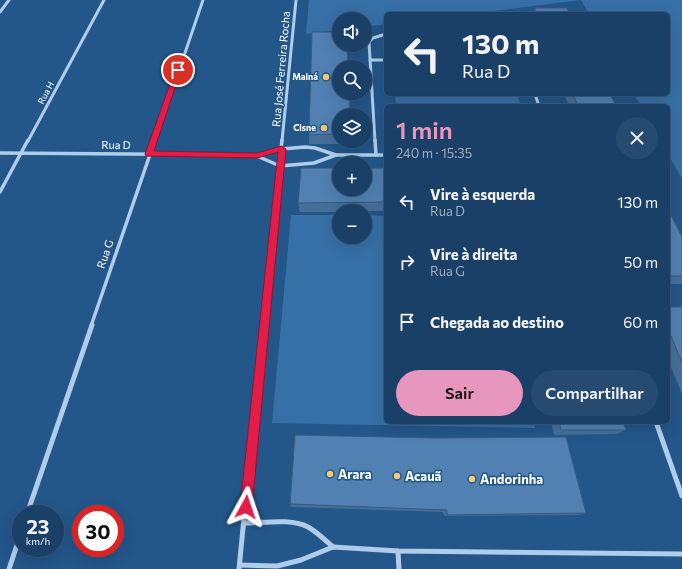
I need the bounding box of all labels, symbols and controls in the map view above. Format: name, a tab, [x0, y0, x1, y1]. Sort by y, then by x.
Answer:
street label: Rua José Ferreira Rocha	[269, 11, 293, 127]
map controls	[332, 12, 372, 244]
button: sound	[332, 12, 372, 52]
text: 130 m	[462, 26, 539, 60]
icon: left	[396, 28, 448, 80]
pin	[161, 53, 195, 87]
icon: arrive	[167, 59, 189, 81]
button: search	[332, 60, 372, 100]
text: Rua D	[462, 60, 510, 82]
place label: Mainá	[292, 71, 318, 82]
marker: Mainá	[321, 72, 331, 82]
street label: Rua H	[35, 80, 56, 106]
button: layers	[332, 108, 372, 148]
text: 1 min	[396, 115, 453, 144]
button: close	[616, 117, 658, 159]
place label: Cisne	[293, 122, 316, 133]
marker: Cisne	[319, 123, 329, 133]
street label: Rua D	[101, 138, 131, 151]
text: 240 m · 15:35	[396, 145, 472, 161]
button: +	[332, 156, 372, 196]
text: Vire à esquerda	[430, 185, 535, 203]
icon: left	[396, 191, 418, 213]
text: 130 m	[617, 193, 658, 211]
text: Rua D	[430, 203, 465, 219]
button: −	[332, 204, 372, 244]
street label: Rua G	[94, 238, 115, 270]
text: Vire à direita	[430, 245, 518, 263]
icon: right	[396, 251, 418, 273]
text: 50 m	[624, 253, 658, 271]
text: Rua G	[430, 263, 465, 279]
icon: arrive	[396, 311, 418, 333]
text: Chegada ao destino	[430, 313, 564, 331]
text: 60 m	[623, 313, 658, 331]
button: Sair	[396, 370, 523, 416]
button: Compartilhar	[531, 370, 658, 416]
place label: Arara	[338, 466, 372, 482]
place label: Acauã	[405, 468, 442, 484]
marker: Arara	[325, 469, 335, 479]
marker: Acauã	[392, 471, 402, 481]
place label: Andorinha	[480, 471, 543, 487]
marker: Andorinha	[467, 474, 477, 484]
position arrow	[225, 486, 267, 528]
speed limit sign: 30	[72, 505, 124, 557]
text: 23	[26, 514, 50, 538]
text: km/h	[26, 535, 50, 547]

